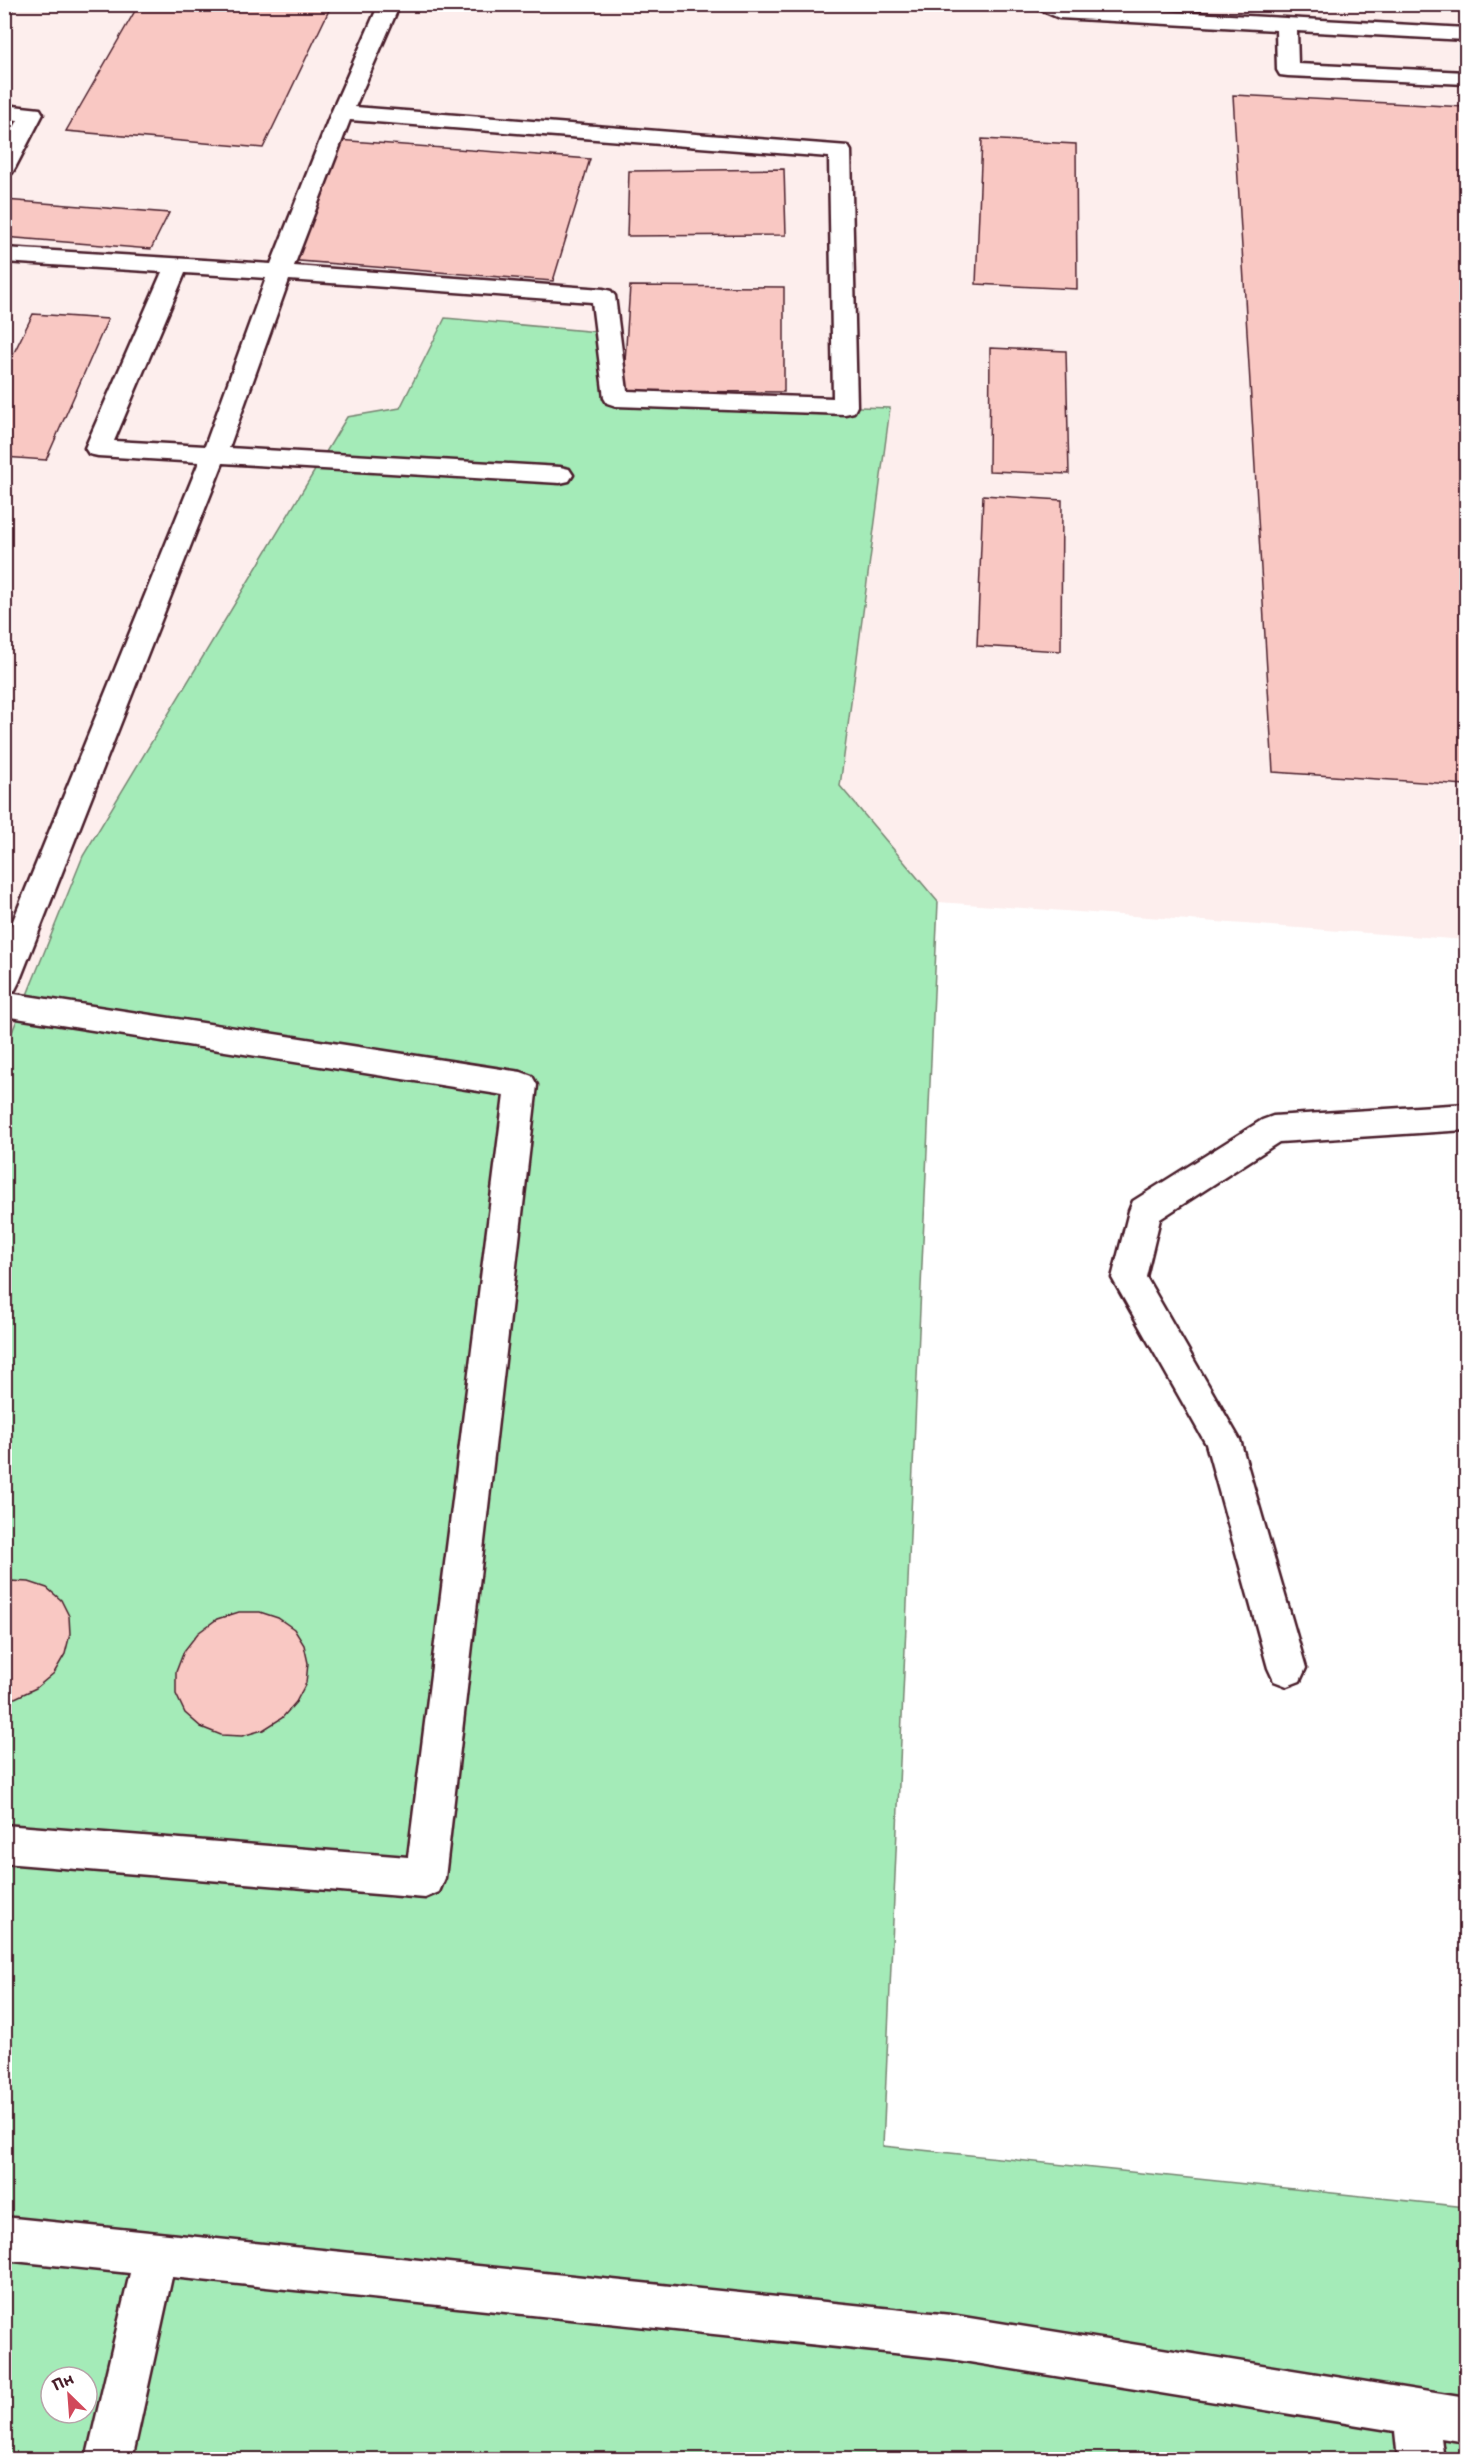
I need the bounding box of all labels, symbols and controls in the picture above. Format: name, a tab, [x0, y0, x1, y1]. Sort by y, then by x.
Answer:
north arrow	[39, 2365, 99, 2425]
text: Пн	[49, 2368, 77, 2396]

